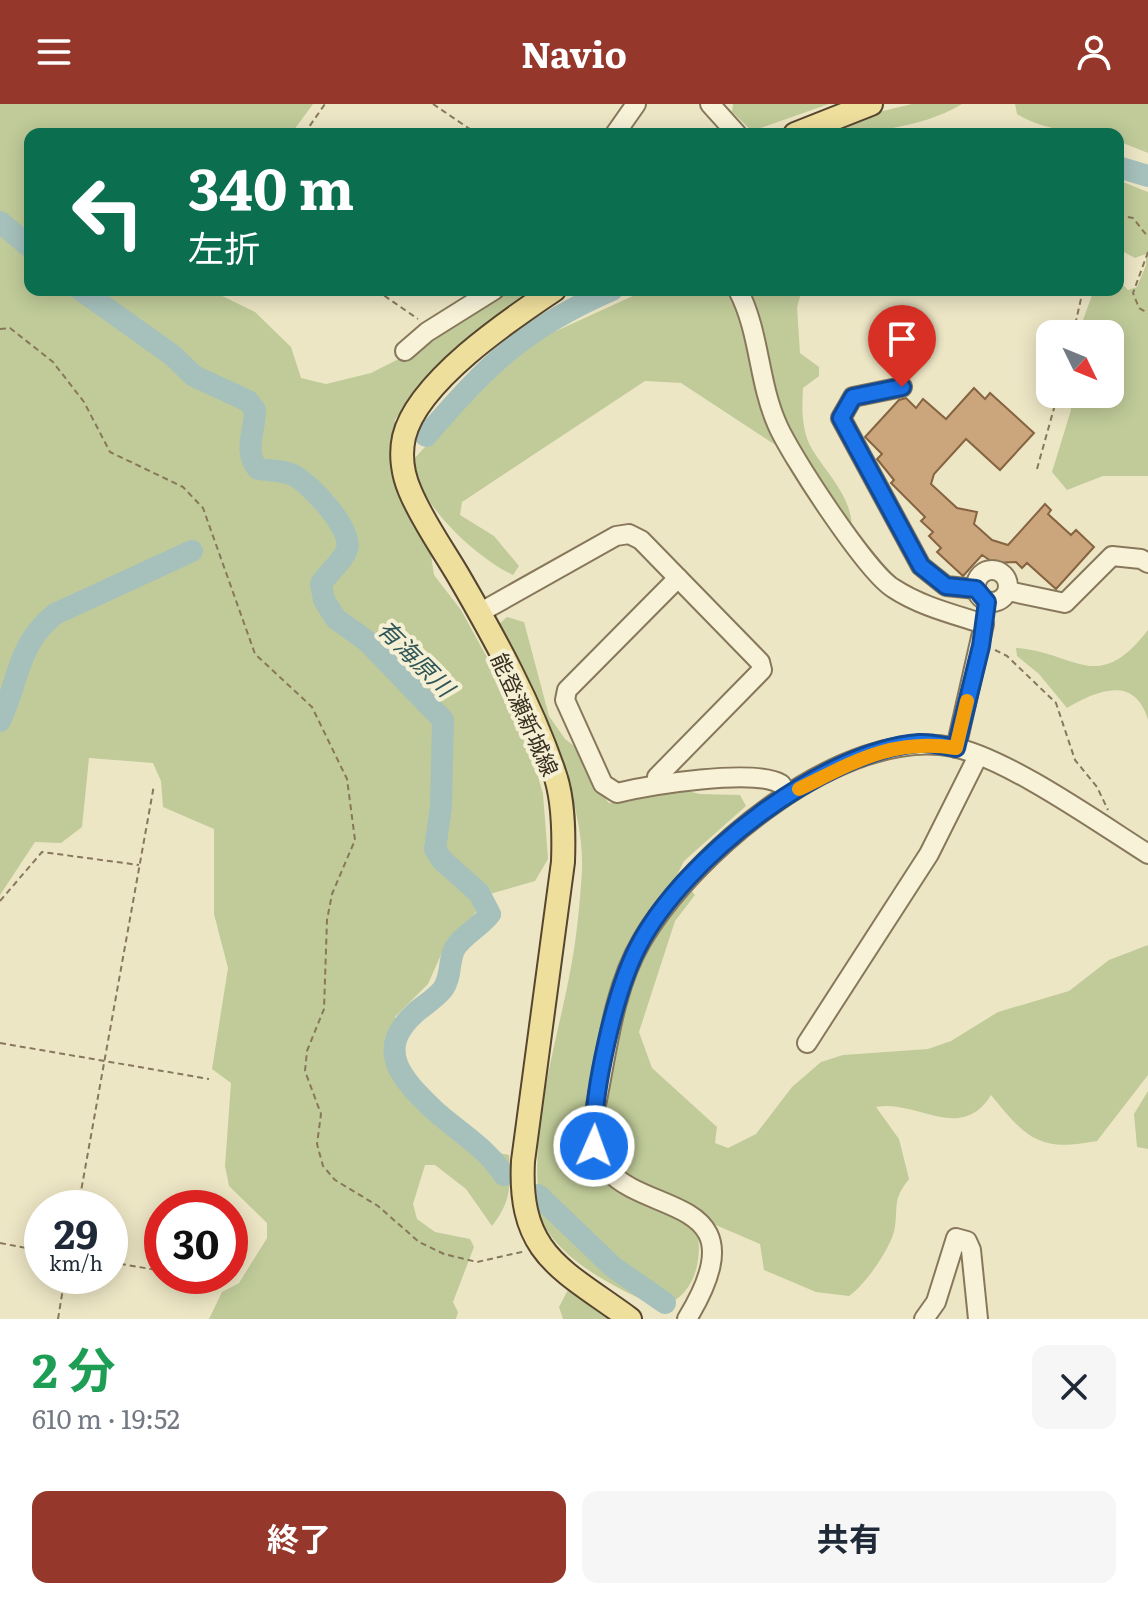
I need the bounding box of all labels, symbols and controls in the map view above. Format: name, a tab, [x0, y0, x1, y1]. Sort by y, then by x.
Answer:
text: Navio	[521, 26, 627, 79]
icon: menu	[32, 30, 76, 74]
icon: person	[1072, 30, 1116, 74]
text: 340 m	[188, 144, 354, 227]
icon: left	[56, 160, 160, 264]
text: 左折	[188, 220, 260, 273]
pin	[868, 305, 936, 387]
icon: arrive	[880, 317, 924, 361]
north arrow	[1036, 320, 1124, 408]
map controls	[1036, 320, 1124, 408]
water label: 有海原川	[371, 611, 465, 705]
street label: 能登瀬新城線	[484, 647, 568, 781]
position arrow	[552, 1104, 636, 1188]
speed limit sign: 30	[144, 1190, 248, 1294]
text: 29	[54, 1202, 98, 1261]
text: km/h	[49, 1247, 103, 1277]
text: 2 分	[32, 1332, 115, 1403]
button: close	[1032, 1345, 1116, 1429]
text: 610 m · 19:52	[32, 1398, 180, 1437]
button: 終了	[32, 1491, 566, 1583]
button: 共有	[582, 1491, 1116, 1583]

